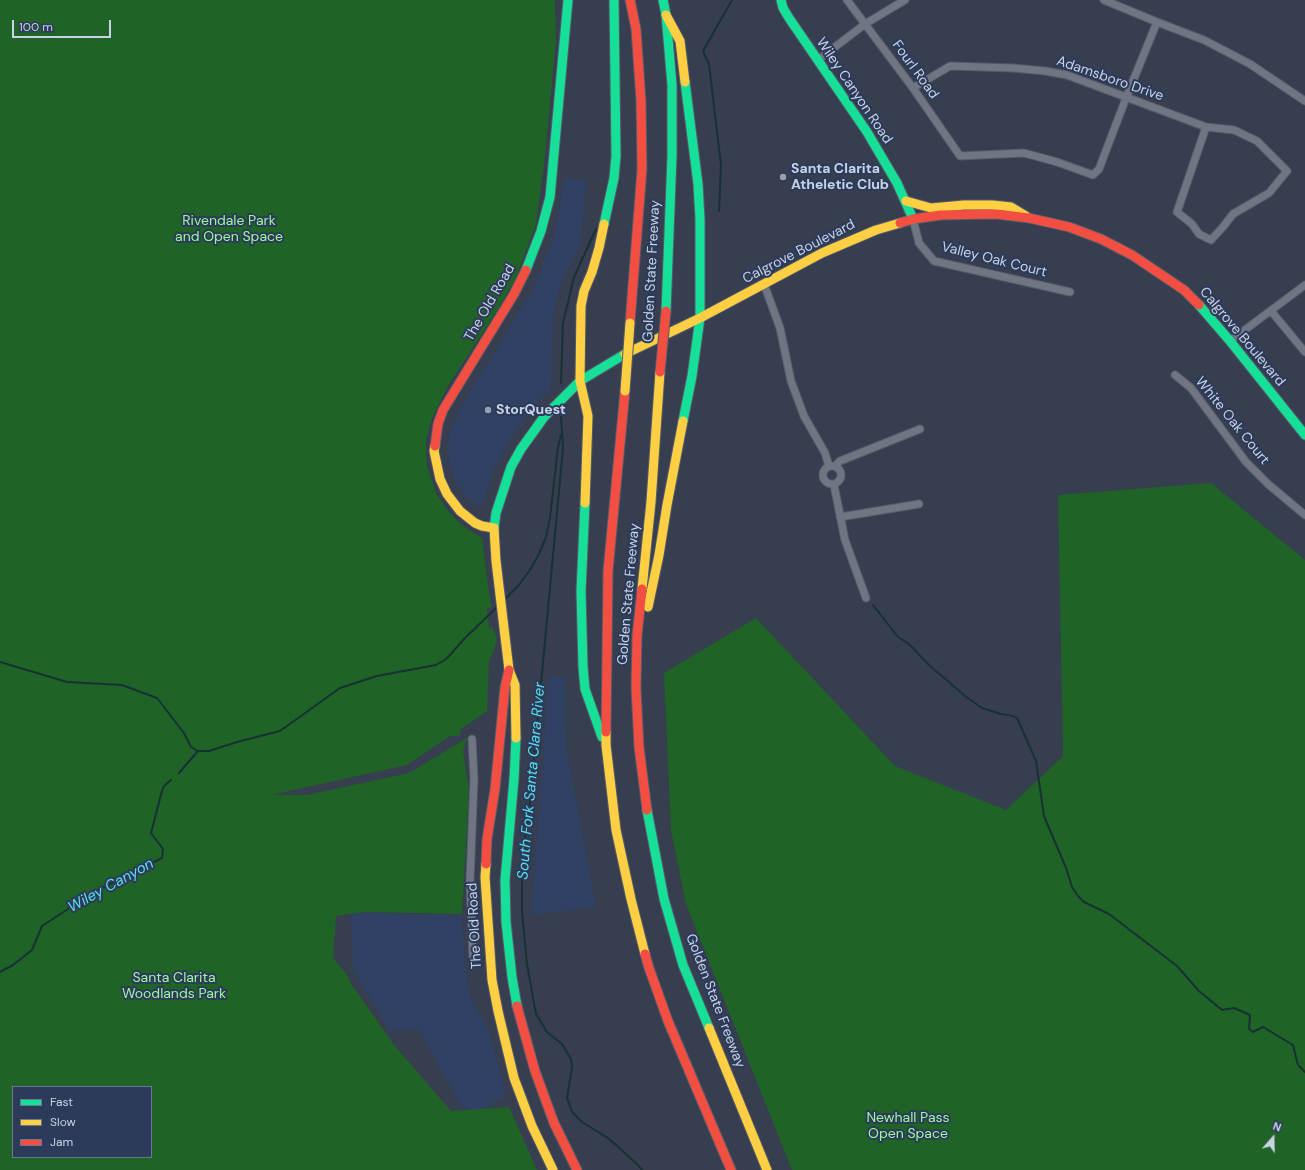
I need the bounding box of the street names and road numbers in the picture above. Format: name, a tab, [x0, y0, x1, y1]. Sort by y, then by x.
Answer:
street label: Wiley Canyon Road	[812, 35, 896, 147]
street label: Fourl Road	[888, 38, 942, 102]
street label: Adamsboro Drive	[1054, 53, 1166, 105]
street label: Golden State Freeway	[640, 200, 664, 342]
street label: Calgrove Boulevard	[740, 216, 858, 288]
street label: Valley Oak Court	[940, 239, 1048, 281]
street label: The Old Road	[461, 261, 519, 345]
street label: Calgrove Boulevard	[1196, 284, 1288, 390]
street label: White Oak Court	[1191, 374, 1273, 468]
street label: Golden State Freeway	[614, 522, 644, 666]
street label: The Old Road	[464, 882, 486, 970]
street label: Golden State Freeway	[682, 932, 748, 1070]

